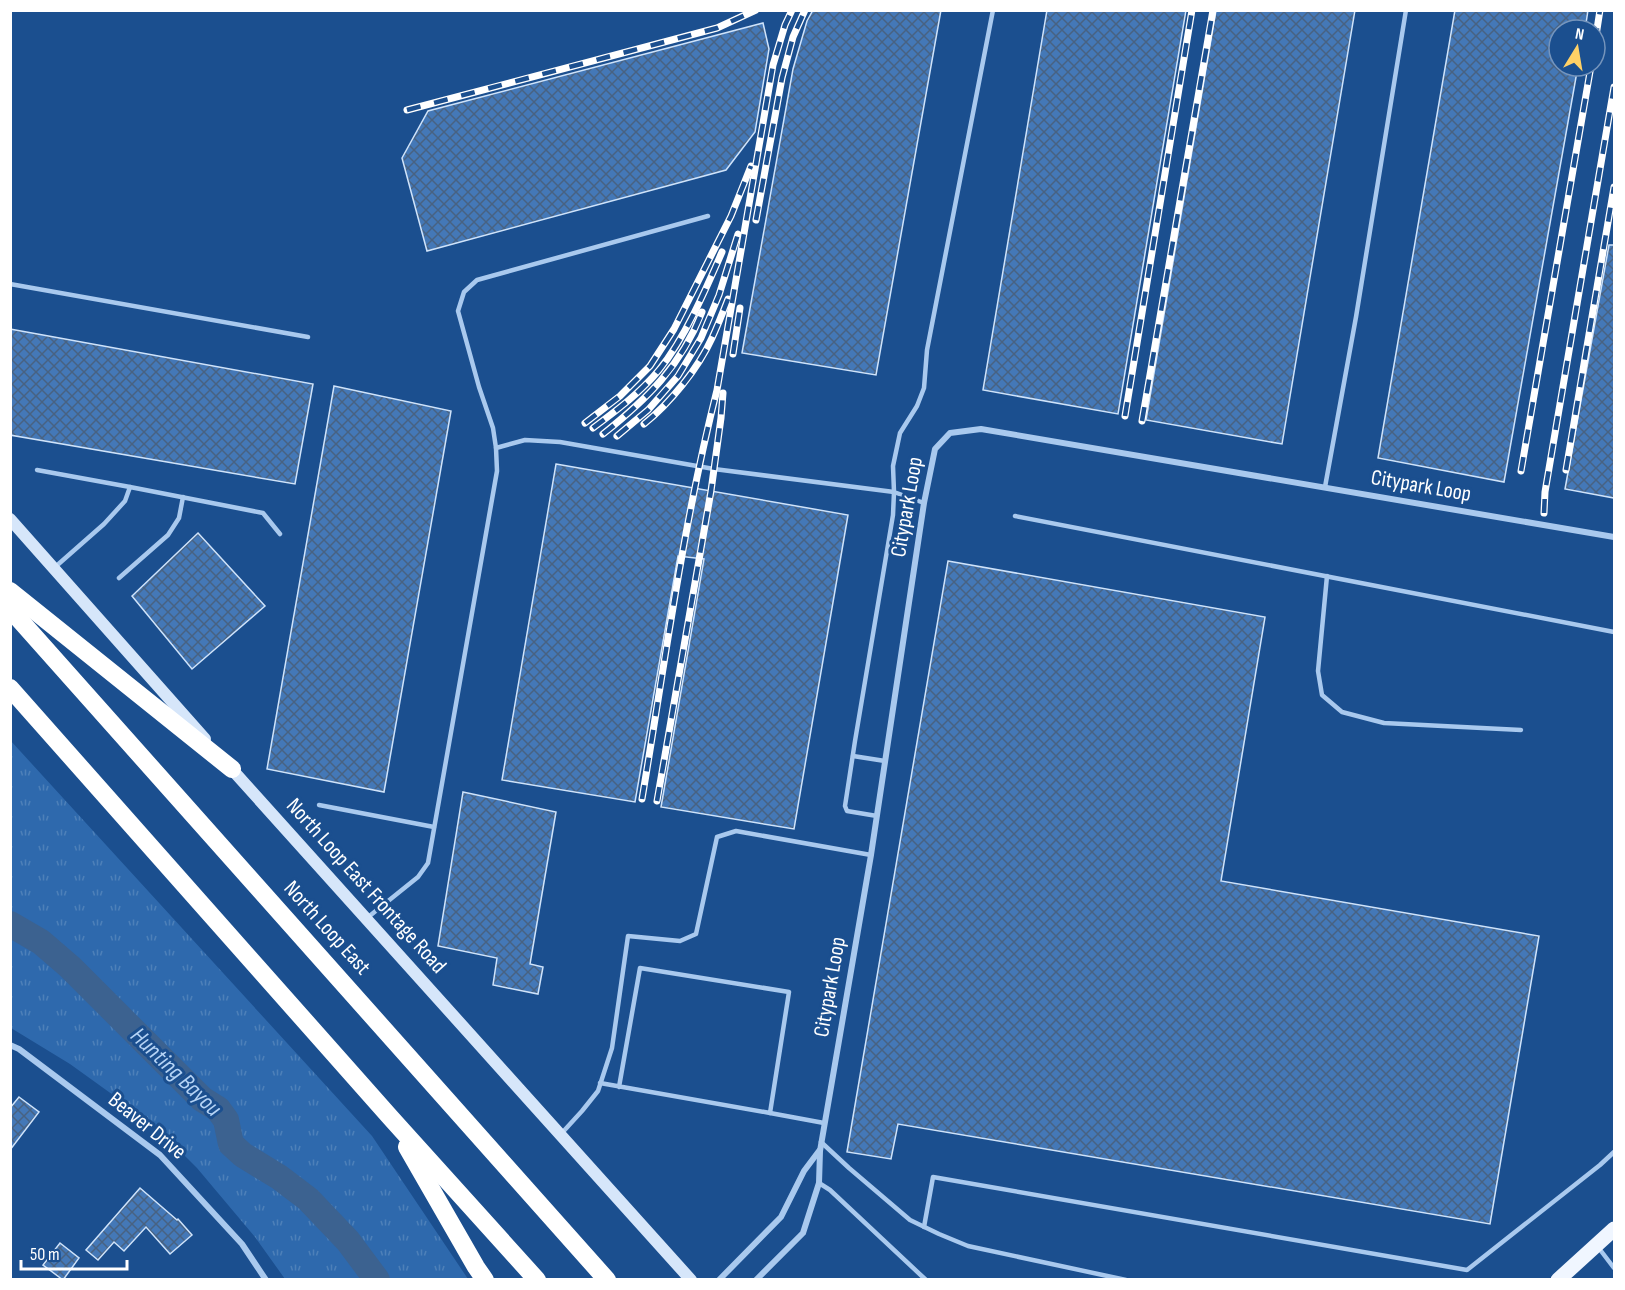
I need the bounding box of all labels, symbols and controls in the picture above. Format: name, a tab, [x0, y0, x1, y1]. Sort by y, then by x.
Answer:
north arrow	[1547, 18, 1607, 78]
text: N	[1574, 25, 1586, 45]
street label: Citypark Loop	[885, 455, 929, 559]
street label: Citypark Loop	[1369, 464, 1473, 508]
street label: North Loop East Frontage Road	[280, 793, 452, 979]
street label: North Loop East	[278, 876, 376, 980]
street label: Citypark Loop	[808, 935, 852, 1039]
water label: Hunting Bayou	[124, 1021, 228, 1123]
street label: Beaver Drive	[103, 1086, 191, 1166]
scale bar	[21, 1233, 128, 1271]
text: 50 m	[30, 1244, 60, 1265]

